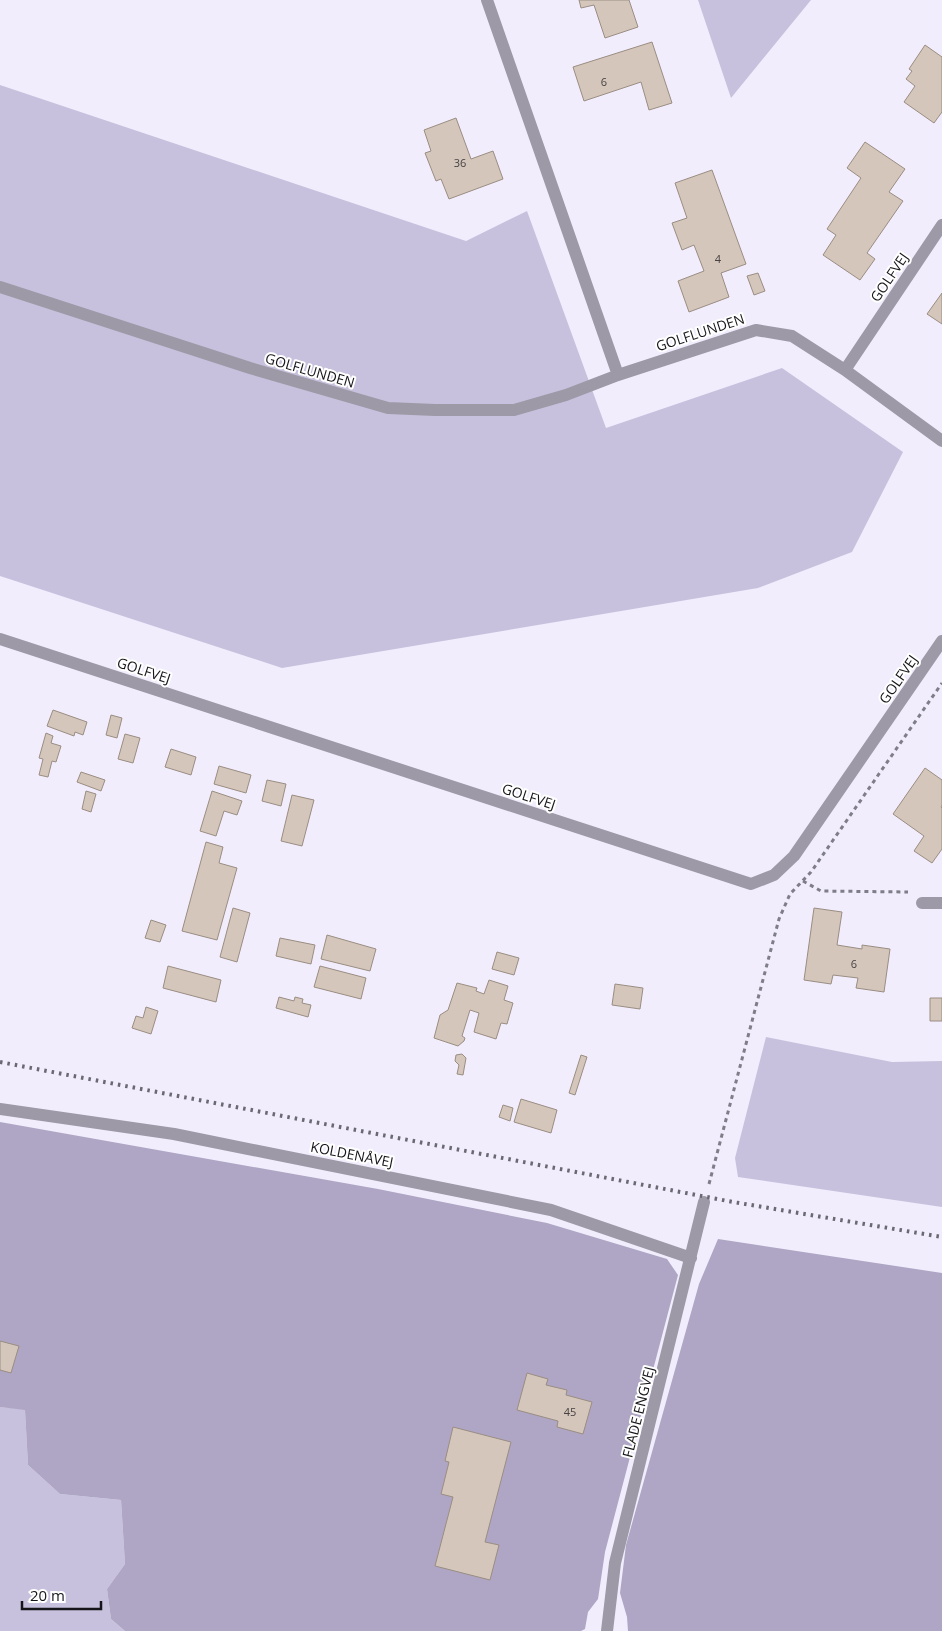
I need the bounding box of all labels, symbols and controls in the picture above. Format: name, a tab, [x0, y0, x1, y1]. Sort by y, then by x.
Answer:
house number: 6	[601, 74, 607, 89]
house number: 36	[454, 155, 466, 170]
street label: GOLFVEJ	[866, 249, 912, 305]
house number: 4	[715, 251, 722, 266]
street label: GOLFLUNDEN	[653, 309, 747, 355]
street label: GOLFLUNDEN	[263, 348, 357, 392]
street label: GOLFVEJ	[874, 651, 922, 707]
street label: GOLFVEJ	[115, 652, 173, 688]
street label: GOLFVEJ	[500, 778, 558, 814]
house number: 6	[851, 956, 857, 971]
street label: KOLDENÅVEJ	[309, 1137, 395, 1171]
street label: FLADE ENGVEJ	[617, 1364, 659, 1460]
house number: 45	[564, 1404, 576, 1419]
scale bar	[22, 1578, 101, 1610]
text: 20 m	[30, 1585, 65, 1605]

